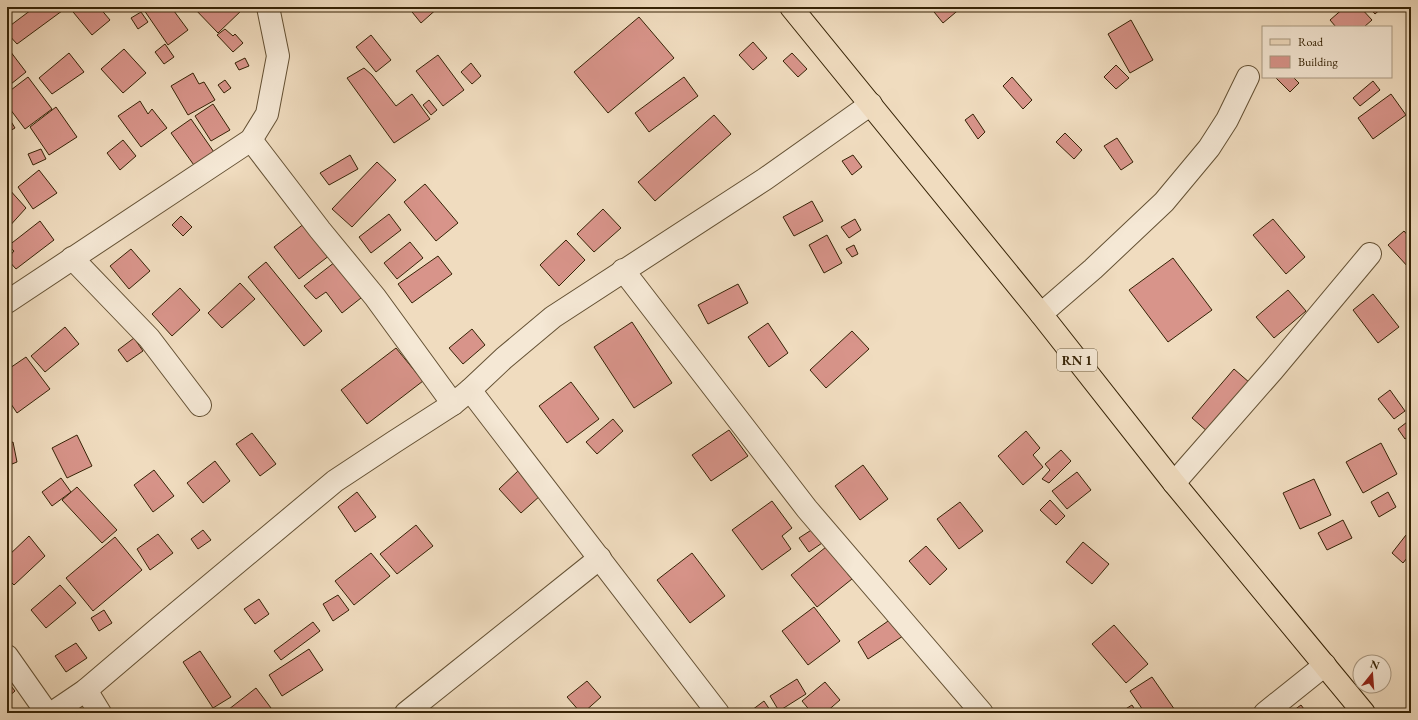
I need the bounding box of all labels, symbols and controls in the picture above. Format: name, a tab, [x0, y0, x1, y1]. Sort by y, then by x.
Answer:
legend	[1262, 26, 1392, 78]
text: Road	[1298, 34, 1324, 50]
text: Building	[1298, 54, 1339, 70]
road number: RN 1	[1057, 349, 1097, 371]
north arrow	[1352, 654, 1392, 694]
text: N	[1369, 656, 1381, 672]

